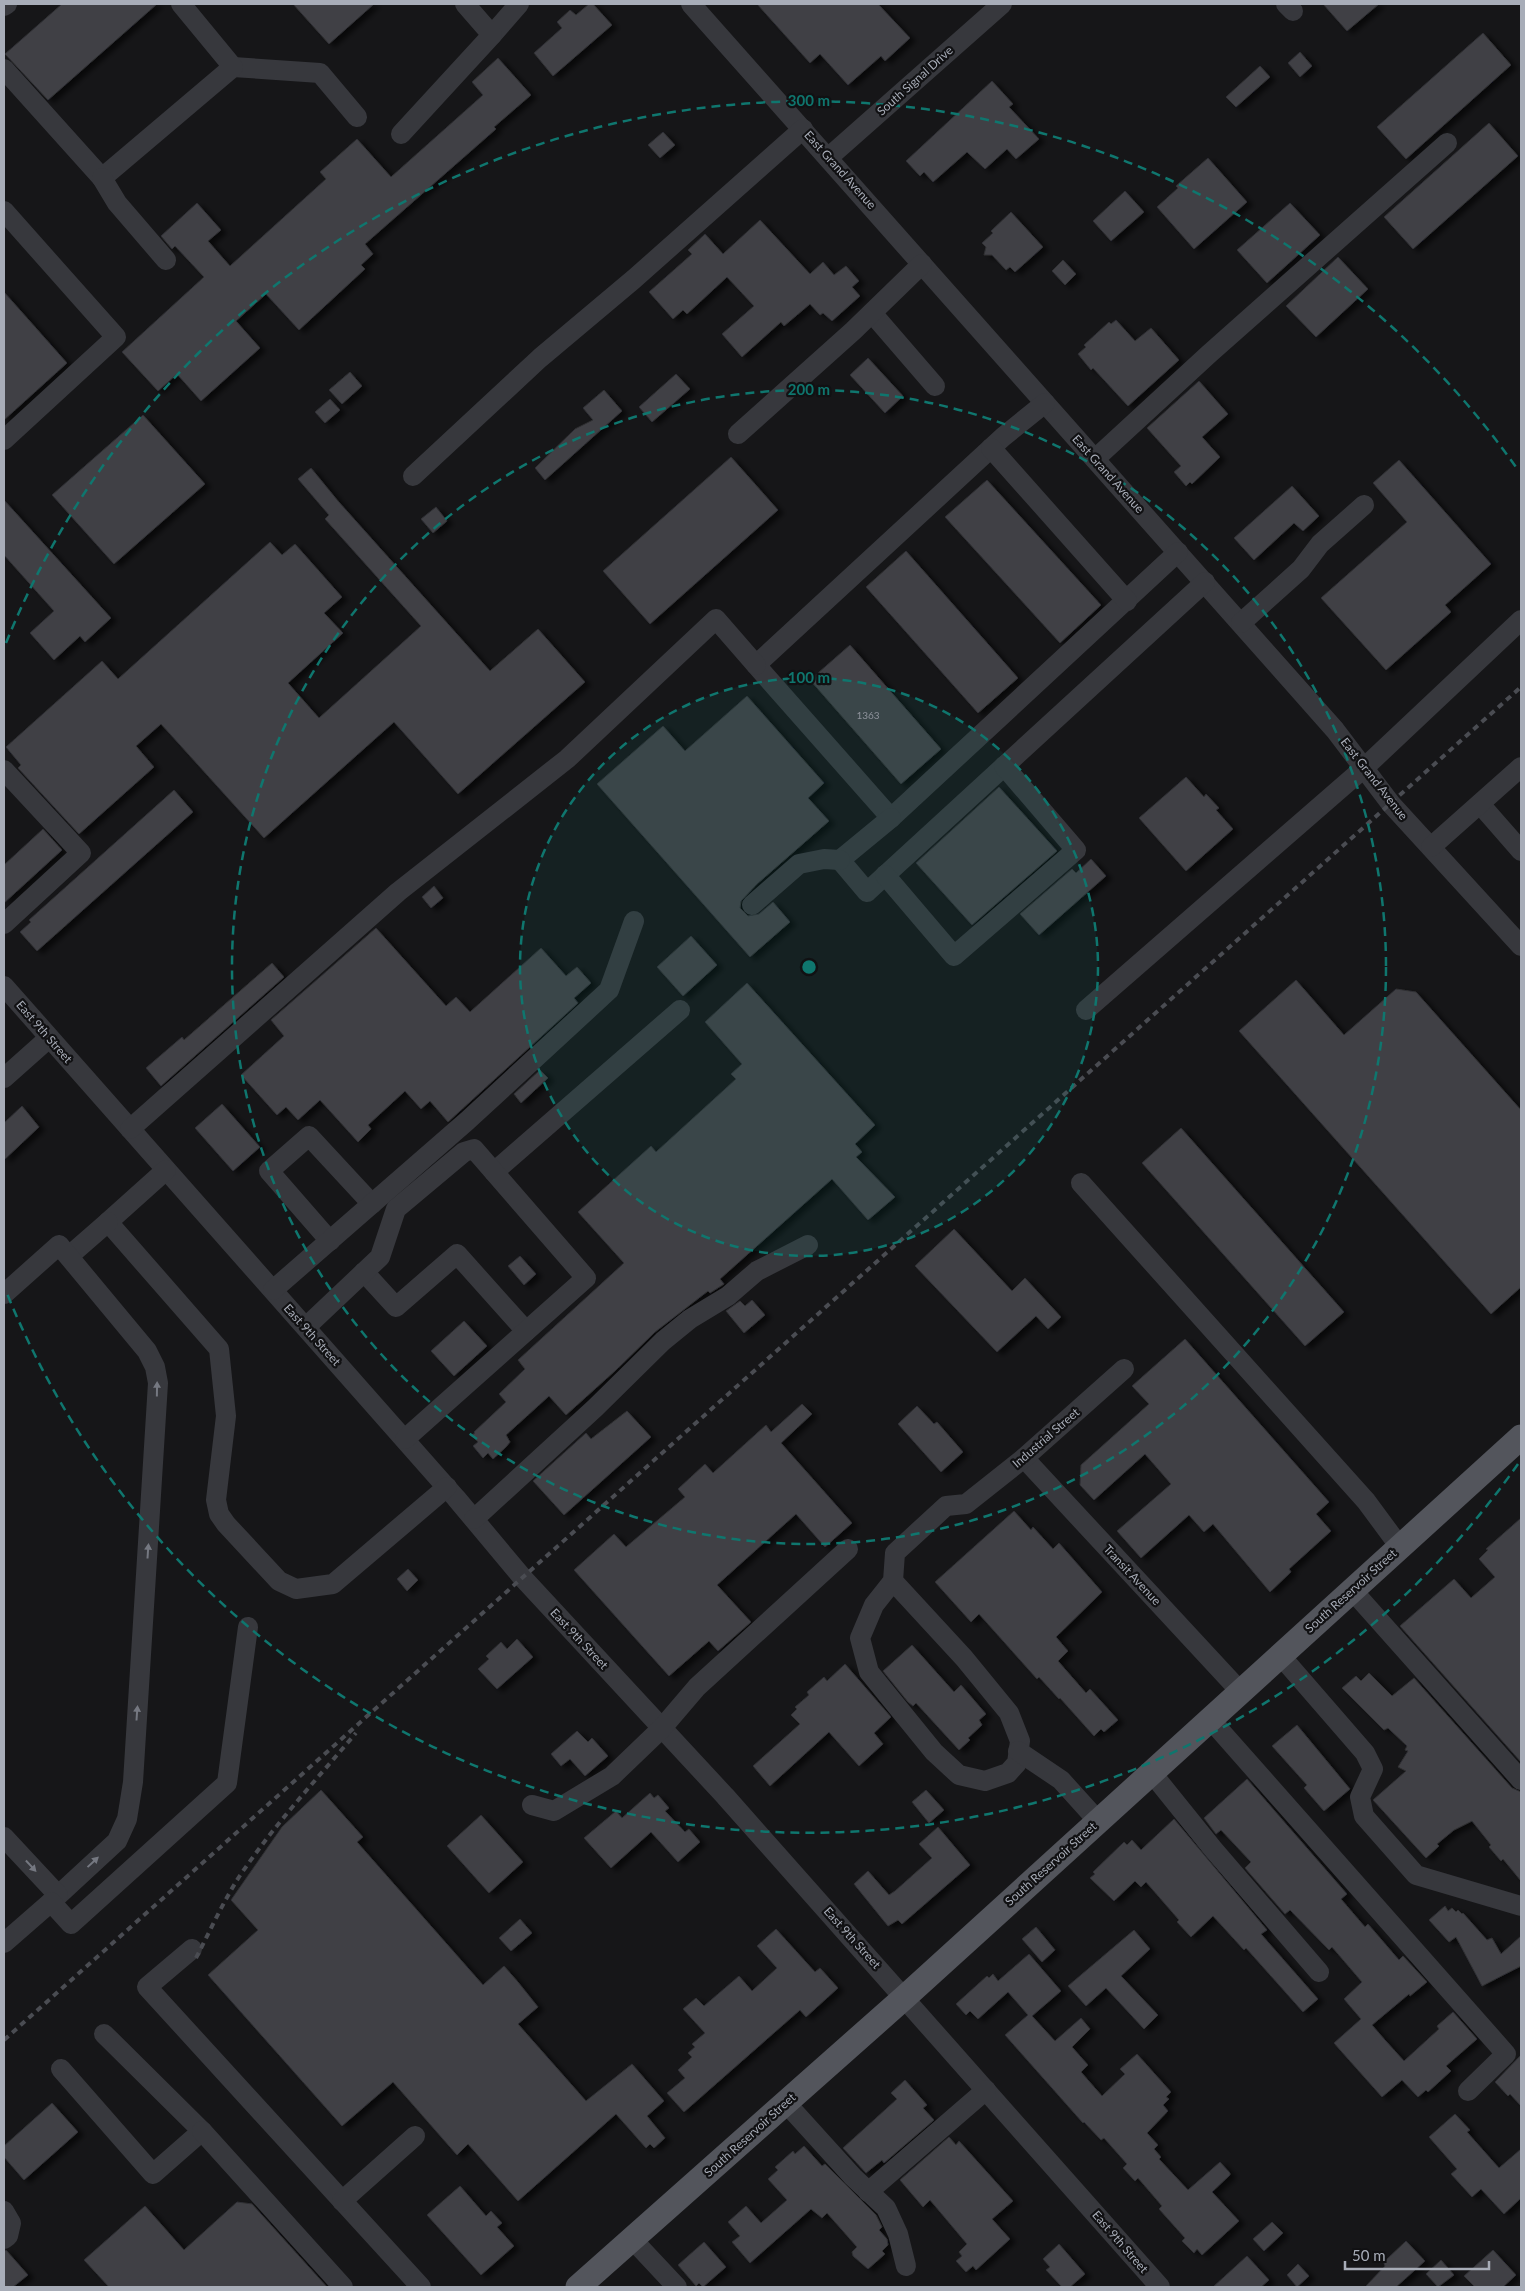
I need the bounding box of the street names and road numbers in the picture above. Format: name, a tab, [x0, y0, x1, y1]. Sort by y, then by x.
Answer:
street label: South Signal Drive	[874, 43, 956, 119]
street label: East Grand Avenue	[801, 127, 879, 212]
street label: East Grand Avenue	[1069, 431, 1147, 516]
street label: East Grand Avenue	[1338, 735, 1411, 823]
street label: East 9th Street	[13, 997, 76, 1067]
street label: East 9th Street	[281, 1301, 345, 1369]
street label: Industrial Street	[1009, 1404, 1083, 1471]
street label: Transit Avenue	[1100, 1541, 1164, 1608]
street label: South Reservoir Street	[1302, 1545, 1400, 1636]
street label: East 9th Street	[547, 1605, 612, 1673]
street label: South Reservoir Street	[1002, 1818, 1100, 1909]
street label: East 9th Street	[821, 1904, 885, 1972]
street label: South Reservoir Street	[701, 2089, 799, 2180]
street label: East 9th Street	[1089, 2207, 1152, 2277]

